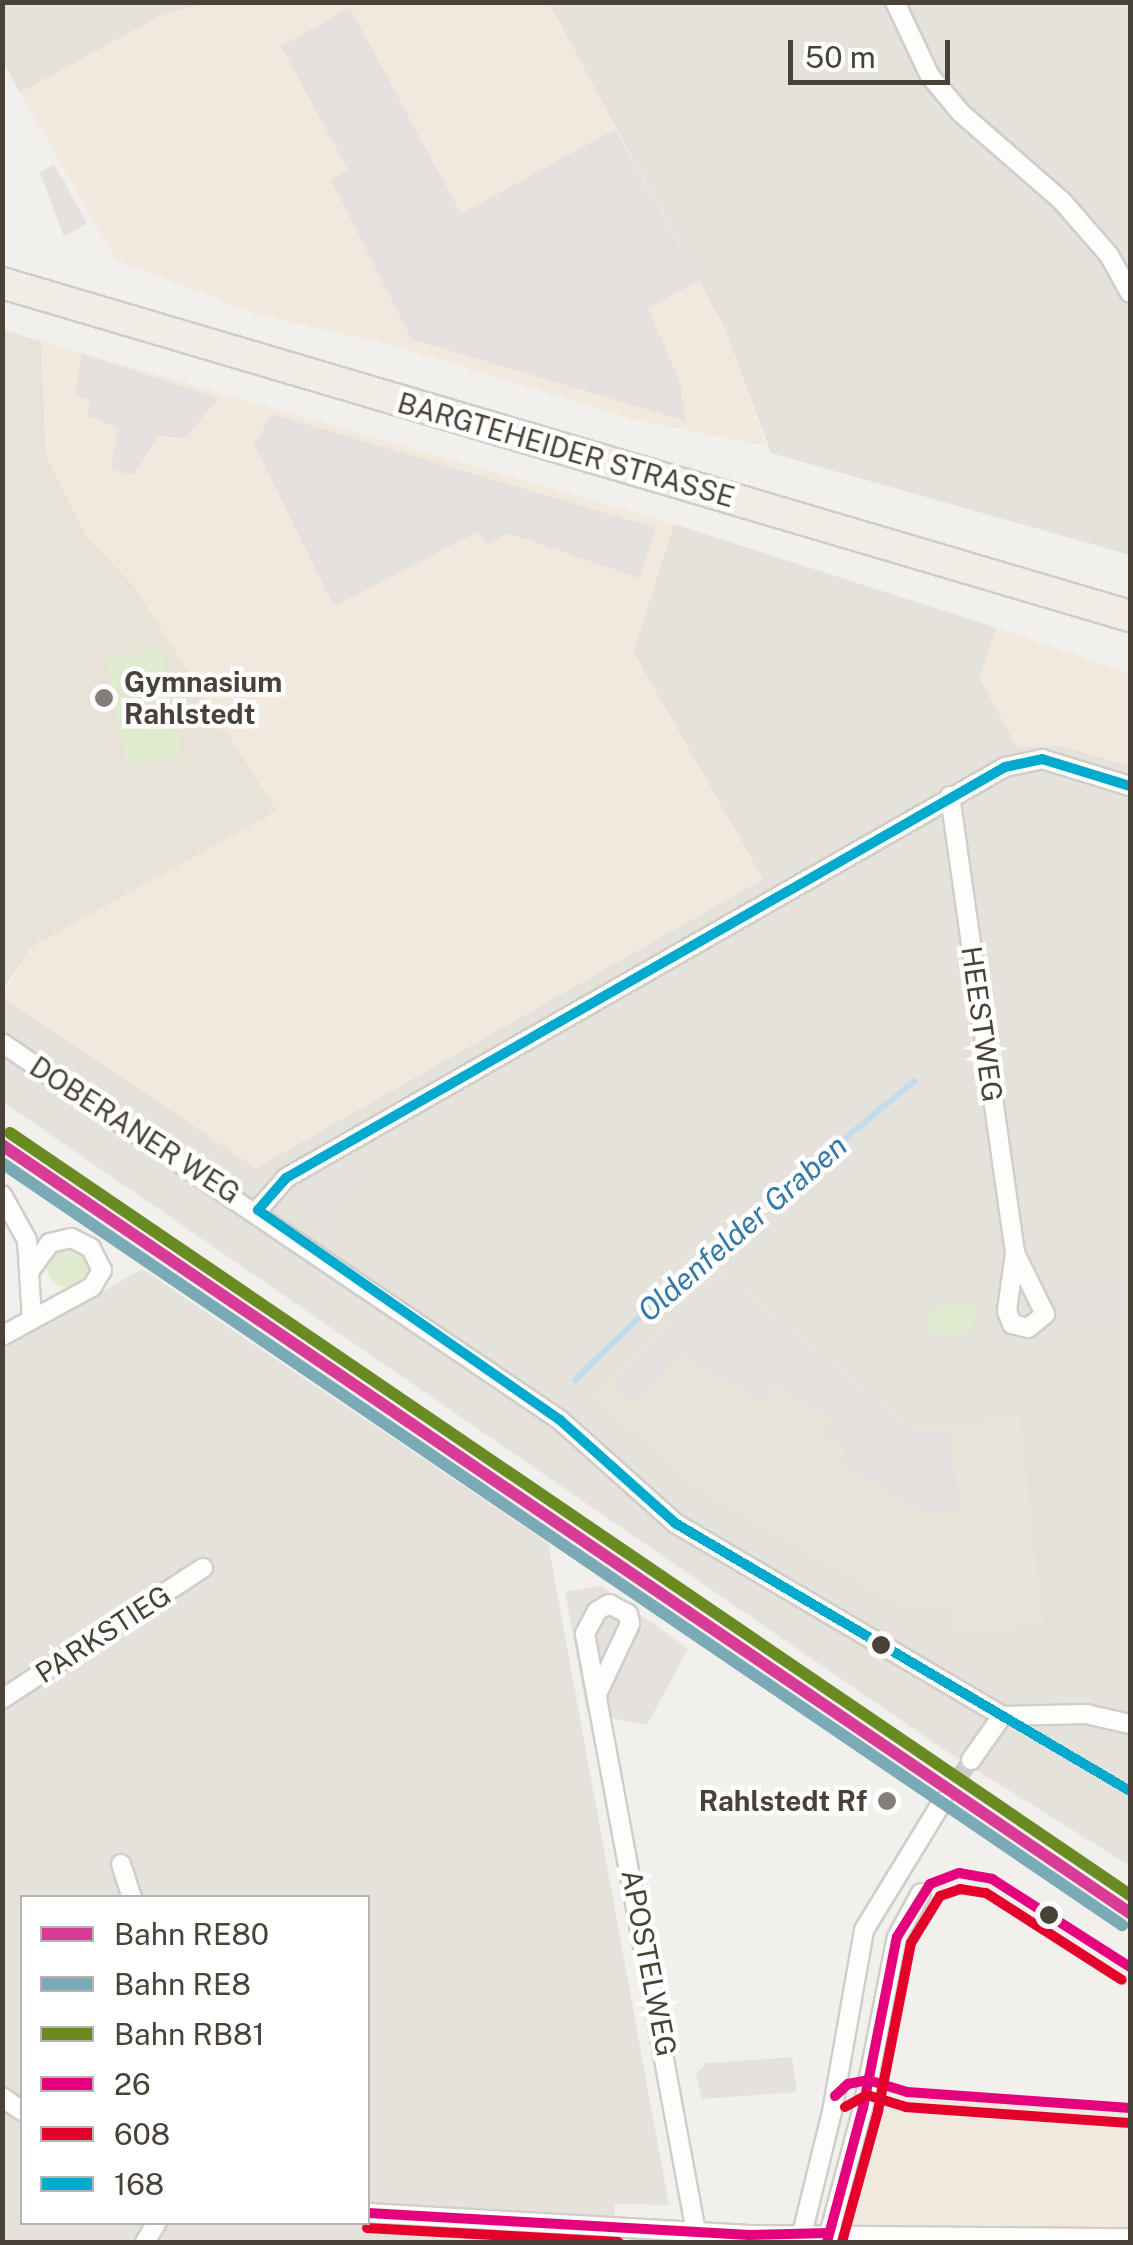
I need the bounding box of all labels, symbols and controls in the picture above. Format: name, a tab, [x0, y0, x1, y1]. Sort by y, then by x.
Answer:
scale bar	[793, 20, 956, 82]
text: 50 m	[805, 39, 876, 75]
street label: BARGTEHEIDER STRASSE	[394, 386, 738, 514]
place label: Gymnasium Rahlstedt	[124, 665, 282, 731]
marker: Gymnasium Rahlstedt	[93, 687, 115, 709]
street label: HEESTWEG	[954, 944, 1010, 1104]
street label: DOBERANER WEG	[23, 1049, 247, 1211]
water label: Oldenfelder Graben	[630, 1127, 854, 1329]
street label: PARKSTIEG	[29, 1578, 177, 1690]
unlabelled marker	[871, 1635, 891, 1655]
place label: Rahlstedt Rf	[699, 1784, 867, 1818]
marker: Rahlstedt Rf	[876, 1790, 898, 1812]
street label: APOSTELWEG	[614, 1867, 684, 2059]
legend	[20, 1895, 370, 2225]
unlabelled marker	[1039, 1905, 1059, 1925]
text: Bahn RE80	[114, 1916, 269, 1952]
text: Bahn RE8	[114, 1966, 251, 2002]
text: Bahn RB81	[114, 2016, 265, 2052]
text: 26	[114, 2066, 151, 2102]
text: 608	[114, 2116, 170, 2152]
text: 168	[114, 2166, 164, 2202]

